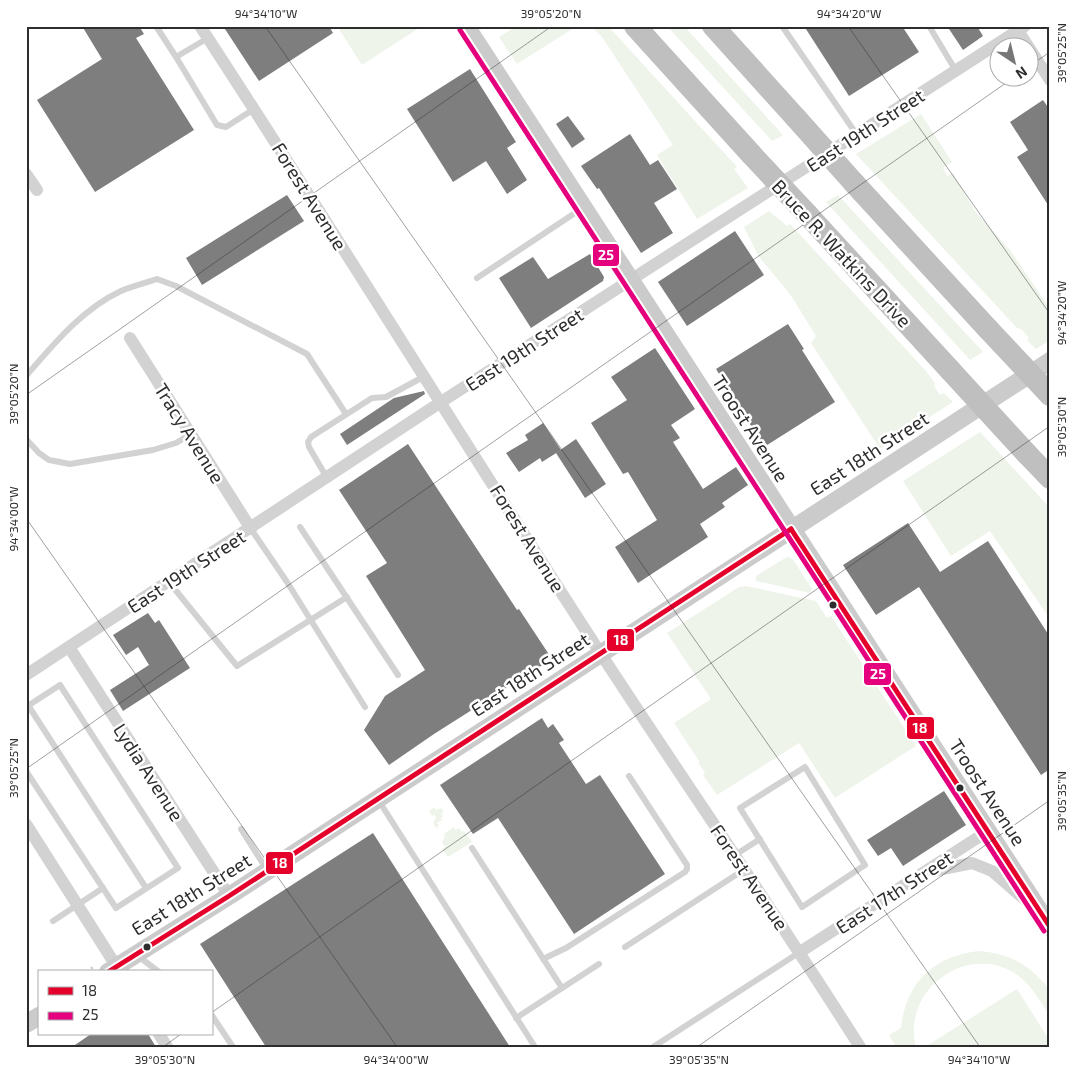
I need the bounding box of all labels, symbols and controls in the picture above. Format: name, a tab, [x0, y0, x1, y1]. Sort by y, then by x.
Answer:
text: 94°34'10"W	[235, 6, 297, 20]
text: 39°05'20"N	[521, 6, 581, 20]
text: 94°34'20"W	[817, 6, 881, 20]
text: 39°05'25"N	[1054, 23, 1068, 83]
north arrow	[988, 38, 1038, 88]
text: N	[1013, 63, 1031, 83]
street label: East 19th Street	[802, 83, 928, 177]
street label: Forest Avenue	[268, 138, 352, 254]
street label: Bruce R. Watkins Drive	[768, 174, 916, 332]
line badge: 25	[592, 243, 620, 267]
text: 25	[598, 246, 614, 263]
text: 94°34'20"W	[1054, 281, 1068, 345]
street label: East 19th Street	[461, 302, 587, 396]
text: 39°05'20"N	[6, 364, 20, 424]
street label: Troost Avenue	[708, 370, 794, 486]
street label: Tracy Avenue	[150, 379, 230, 487]
text: 39°05'30"N	[1054, 397, 1068, 457]
street label: East 18th Street	[805, 406, 933, 500]
street label: Forest Avenue	[486, 480, 570, 596]
text: 94°34'00"W	[6, 486, 20, 552]
street label: East 19th Street	[123, 524, 249, 618]
unlabelled marker	[828, 600, 838, 610]
street label: East 18th Street	[466, 627, 594, 721]
line badge: 18	[606, 628, 635, 652]
text: 18	[614, 631, 628, 648]
line badge: 25	[863, 662, 892, 686]
text: 25	[870, 665, 886, 682]
line badge: 18	[906, 716, 935, 740]
street label: Lydia Avenue	[109, 719, 189, 825]
text: 18	[913, 719, 927, 736]
street label: Troost Avenue	[945, 734, 1031, 850]
text: 39°05'25"N	[6, 738, 20, 798]
text: 39°05'35"N	[1054, 771, 1068, 831]
unlabelled marker	[955, 783, 965, 793]
street label: Forest Avenue	[706, 820, 794, 934]
street label: East 17th Street	[831, 846, 957, 938]
street label: East 18th Street	[127, 848, 255, 940]
line badge: 18	[265, 851, 294, 875]
text: 18	[273, 854, 287, 871]
unlabelled marker	[142, 942, 152, 952]
legend	[38, 970, 212, 1036]
text: 18	[82, 981, 97, 999]
text: 25	[82, 1005, 98, 1023]
text: 39°05'30"N	[135, 1052, 195, 1066]
text: 94°34'00"W	[363, 1052, 429, 1066]
text: 39°05'35"N	[669, 1052, 729, 1066]
text: 94°34'10"W	[948, 1052, 1010, 1066]

